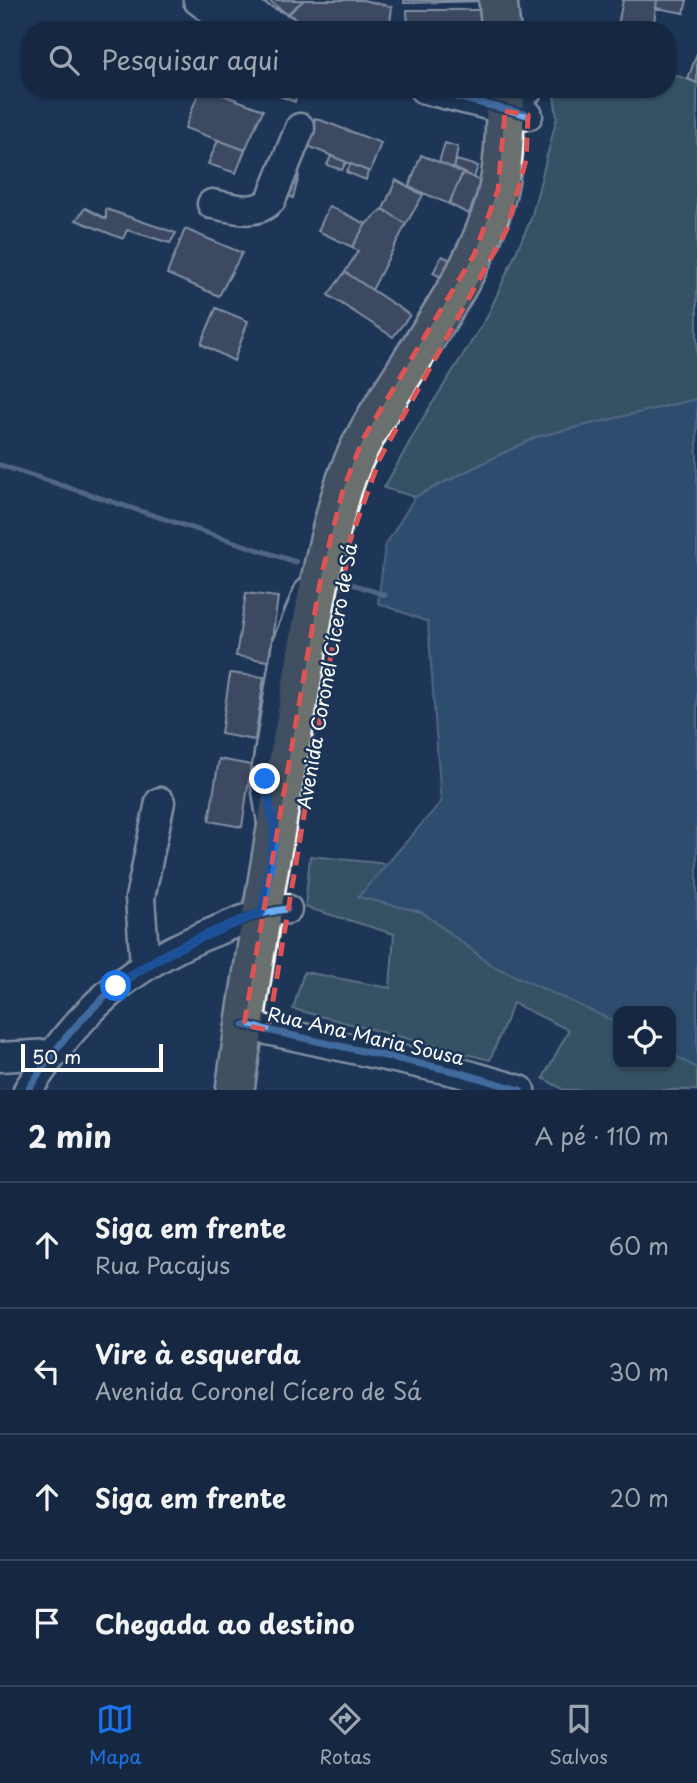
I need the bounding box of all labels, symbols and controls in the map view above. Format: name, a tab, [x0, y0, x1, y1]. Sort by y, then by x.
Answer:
search box	[21, 21, 676, 98]
text: Pesquisar aqui	[101, 40, 279, 79]
icon: search	[45, 41, 83, 79]
street label: Avenida Coronel Cícero de Sá	[289, 541, 363, 811]
route end	[249, 763, 280, 794]
route start	[100, 970, 131, 1001]
street label: Rua Ana Maria Sousa	[265, 999, 467, 1071]
map controls	[613, 1006, 676, 1069]
button: locate	[613, 1006, 676, 1069]
scale bar	[21, 1041, 163, 1073]
text: 50 m	[32, 1042, 81, 1070]
text: 2 min	[28, 1113, 112, 1158]
text: A pé · 110 m	[535, 1118, 669, 1153]
text: Siga em frente	[95, 1208, 286, 1247]
icon: ahead	[28, 1226, 66, 1264]
text: 60 m	[609, 1228, 669, 1263]
text: Rua Pacajus	[95, 1247, 230, 1282]
text: Vire à esquerda	[95, 1334, 301, 1373]
icon: left	[28, 1352, 66, 1390]
text: 30 m	[608, 1354, 669, 1389]
text: Avenida Coronel Cícero de Sá	[95, 1373, 421, 1408]
icon: ahead	[28, 1478, 66, 1516]
text: Siga em frente	[95, 1478, 286, 1517]
text: 20 m	[610, 1480, 669, 1515]
icon: arrive	[28, 1604, 66, 1642]
text: Chegada ao destino	[95, 1604, 354, 1643]
tab: Mapa	[89, 1700, 141, 1770]
tab: Rotas	[320, 1700, 371, 1770]
tab: Salvos	[549, 1700, 608, 1770]

